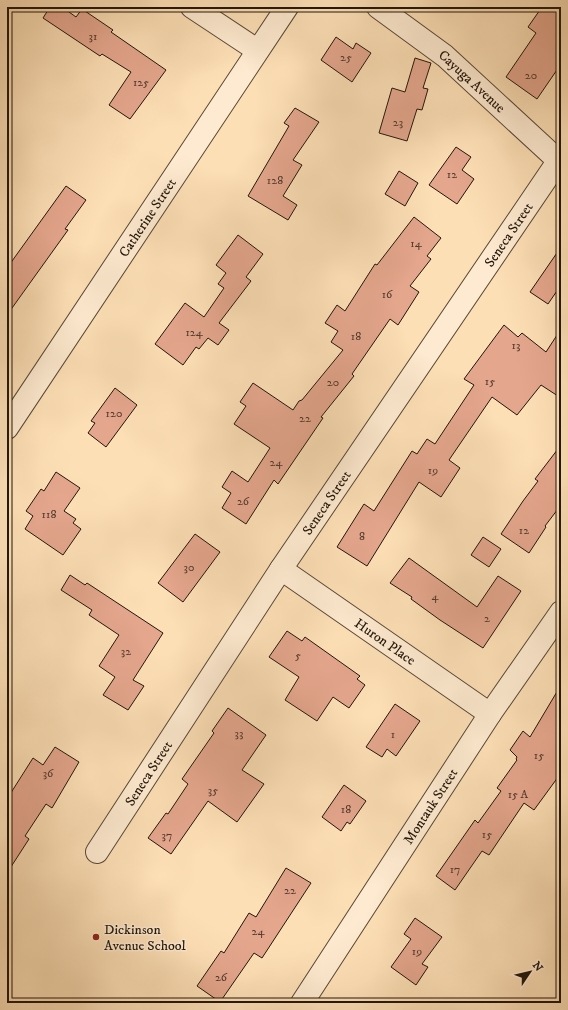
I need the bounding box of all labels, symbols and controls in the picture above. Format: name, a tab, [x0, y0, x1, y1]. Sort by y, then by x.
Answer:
house number: 31	[89, 29, 97, 44]
street label: Cayuga Avenue	[435, 46, 509, 117]
house number: 25	[340, 50, 352, 65]
house number: 20	[525, 68, 537, 83]
house number: 125	[133, 75, 149, 90]
house number: 23	[393, 115, 403, 130]
house number: 12	[447, 167, 457, 182]
house number: 128	[267, 173, 283, 188]
street label: Catherine Street	[115, 175, 181, 261]
street label: Seneca Street	[481, 199, 538, 271]
house number: 14	[410, 236, 423, 251]
house number: 16	[382, 287, 393, 302]
house number: 124	[185, 325, 204, 340]
house number: 18	[351, 329, 361, 344]
house number: 13	[512, 338, 520, 353]
house number: 15	[485, 374, 495, 389]
house number: 20	[327, 375, 339, 390]
house number: 120	[106, 406, 122, 421]
house number: 22	[299, 411, 311, 426]
house number: 24	[270, 455, 283, 470]
house number: 19	[428, 463, 438, 478]
street label: Seneca Street	[299, 467, 356, 539]
house number: 26	[237, 494, 250, 509]
house number: 118	[42, 507, 56, 522]
house number: 12	[519, 523, 529, 538]
house number: 8	[359, 529, 365, 544]
house number: 30	[184, 560, 194, 575]
house number: 4	[432, 589, 440, 604]
house number: 2	[484, 611, 490, 626]
street label: Huron Place	[351, 615, 419, 670]
house number: 32	[121, 644, 131, 659]
house number: 5	[295, 648, 301, 663]
house number: 33	[235, 726, 243, 741]
house number: 1	[391, 727, 395, 742]
street label: Seneca Street	[121, 737, 177, 810]
house number: 15	[534, 748, 544, 763]
street label: Montauk Street	[400, 765, 463, 848]
house number: 36	[43, 766, 54, 781]
house number: 35	[208, 783, 218, 798]
house number: 15 A	[508, 787, 529, 802]
house number: 18	[341, 802, 351, 817]
house number: 15	[482, 827, 492, 842]
house number: 37	[162, 828, 172, 843]
house number: 17	[450, 862, 460, 877]
house number: 22	[284, 883, 296, 898]
place label: Dickinson Avenue School	[104, 921, 187, 955]
house number: 24	[252, 924, 265, 939]
marker: Dickinson Avenue School	[91, 932, 101, 942]
house number: 19	[412, 944, 422, 959]
north arrow	[510, 952, 550, 992]
text: N	[529, 959, 546, 975]
house number: 26	[215, 970, 228, 985]

